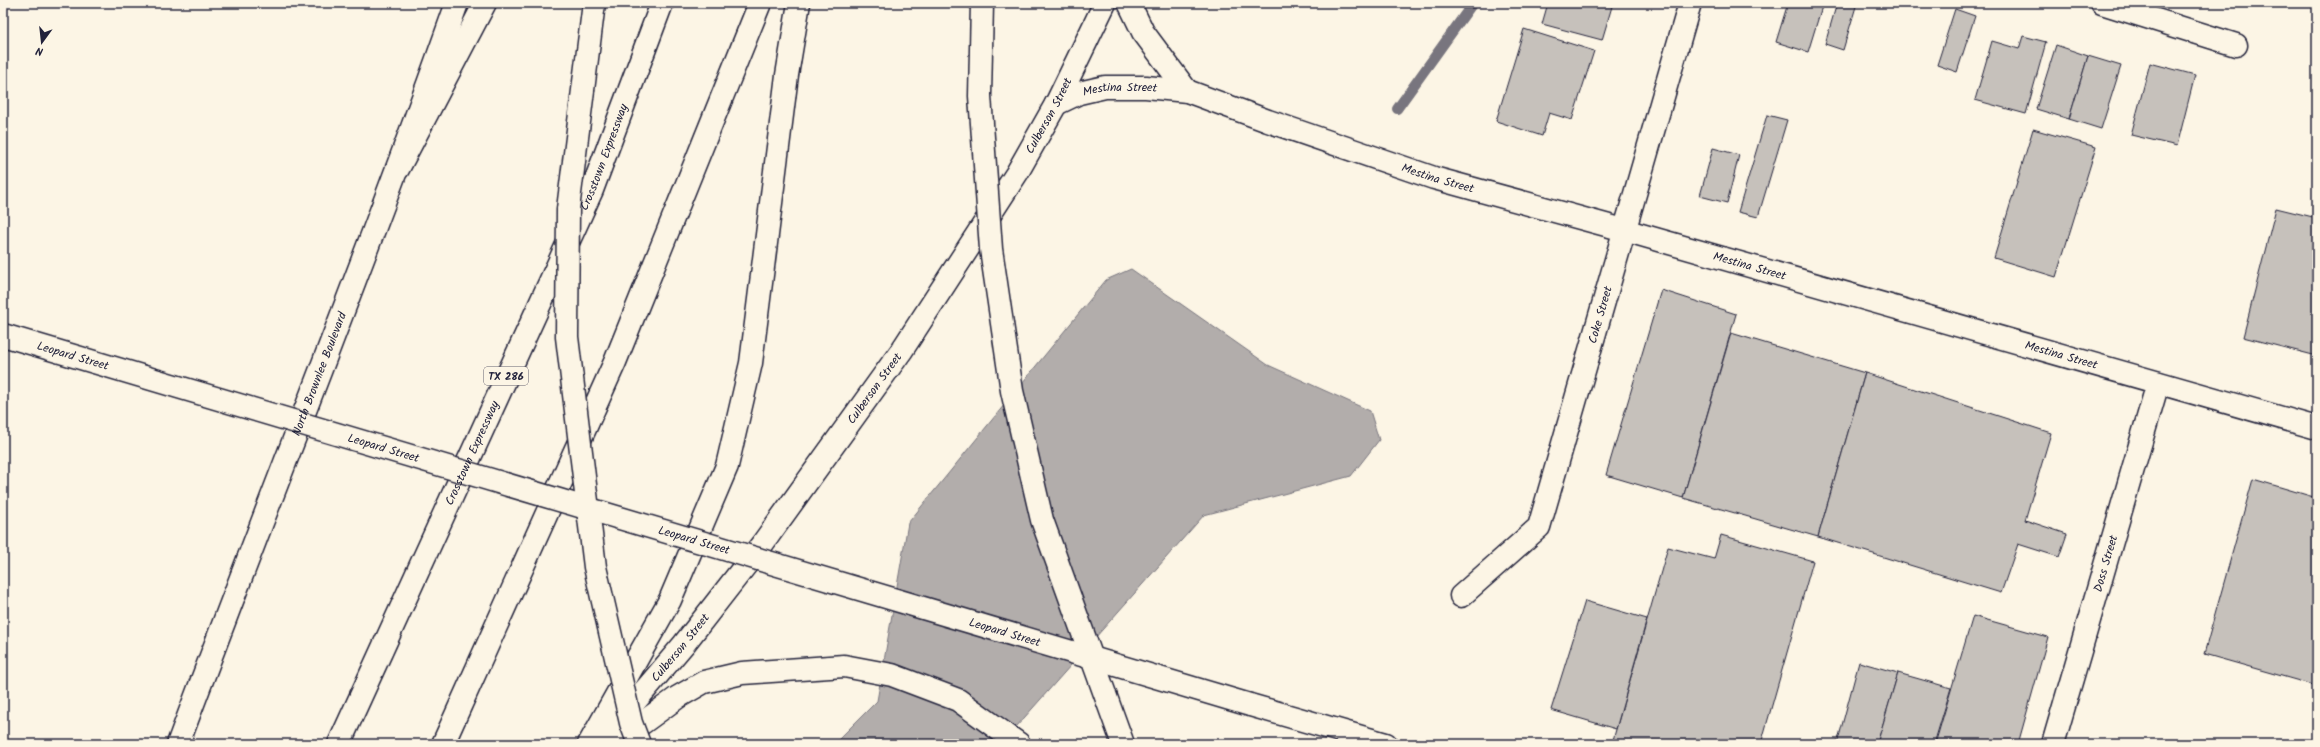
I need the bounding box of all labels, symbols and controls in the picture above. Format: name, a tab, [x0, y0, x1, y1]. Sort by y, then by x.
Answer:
north arrow	[22, 22, 62, 62]
text: N	[34, 41, 45, 60]
street label: Culberson Street	[1021, 74, 1078, 157]
street label: Mestina Street	[1081, 78, 1158, 102]
street label: Crosstown Expressway	[575, 101, 634, 214]
street label: Mestina Street	[1399, 159, 1476, 199]
street label: Mestina Street	[1711, 247, 1789, 286]
street label: Coke Street	[1583, 284, 1618, 346]
street label: North Brownlee Boulevard	[287, 308, 352, 439]
street label: Mestina Street	[2023, 336, 2100, 375]
street label: Leopard Street	[35, 337, 111, 376]
street label: Culberson Street	[843, 349, 907, 428]
road number: TX 286	[484, 367, 528, 385]
street label: Crosstown Expressway	[440, 397, 505, 509]
street label: Leopard Street	[345, 429, 422, 468]
street label: Leopard Street	[656, 521, 733, 560]
street label: Doss Street	[2089, 532, 2123, 594]
street label: Culberson Street	[647, 609, 715, 686]
street label: Leopard Street	[966, 613, 1043, 652]

